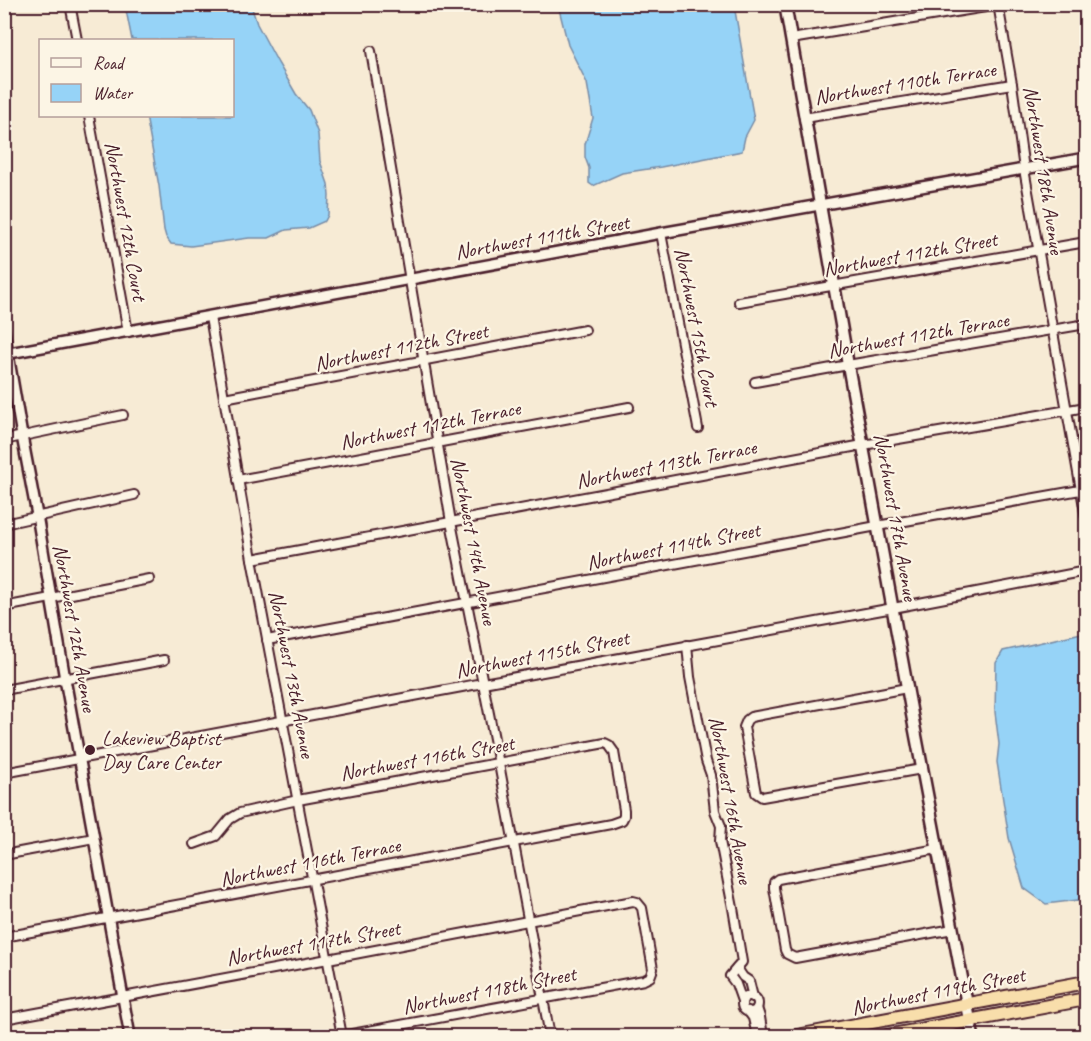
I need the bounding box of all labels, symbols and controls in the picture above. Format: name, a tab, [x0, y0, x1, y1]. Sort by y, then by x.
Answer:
legend	[39, 39, 234, 117]
text: Road	[93, 52, 126, 74]
street label: Northwest 110th Terrace	[813, 56, 999, 110]
text: Water	[93, 82, 134, 104]
street label: Northwest 18th Avenue	[1018, 84, 1070, 257]
street label: Northwest 12th Court	[99, 139, 153, 305]
street label: Northwest 111th Street	[453, 209, 633, 265]
street label: Northwest 112th Street	[821, 226, 1001, 282]
street label: Northwest 15th Court	[669, 245, 726, 410]
street label: Northwest 112th Terrace	[826, 306, 1012, 364]
street label: Northwest 112th Street	[312, 317, 492, 377]
street label: Northwest 112th Terrace	[338, 395, 524, 455]
street label: Northwest 17th Avenue	[868, 431, 924, 604]
street label: Northwest 113th Terrace	[574, 434, 760, 494]
street label: Northwest 14th Avenue	[445, 455, 503, 628]
street label: Northwest 114th Street	[584, 516, 764, 576]
street label: Northwest 12th Avenue	[47, 542, 103, 715]
street label: Northwest 13th Avenue	[263, 588, 321, 761]
street label: Northwest 115th Street	[453, 624, 633, 684]
street label: Northwest 16th Avenue	[703, 714, 759, 887]
place label: Lakeview Baptist Day Care Center	[102, 725, 223, 775]
street label: Northwest 116th Street	[338, 730, 518, 786]
marker: Lakeview Baptist Day Care Center	[83, 743, 97, 757]
street label: Northwest 116th Terrace	[218, 832, 404, 892]
street label: Northwest 117th Street	[224, 915, 404, 971]
street label: Northwest 118th Street	[400, 960, 580, 1020]
street label: Northwest 119th Street	[849, 961, 1029, 1021]

